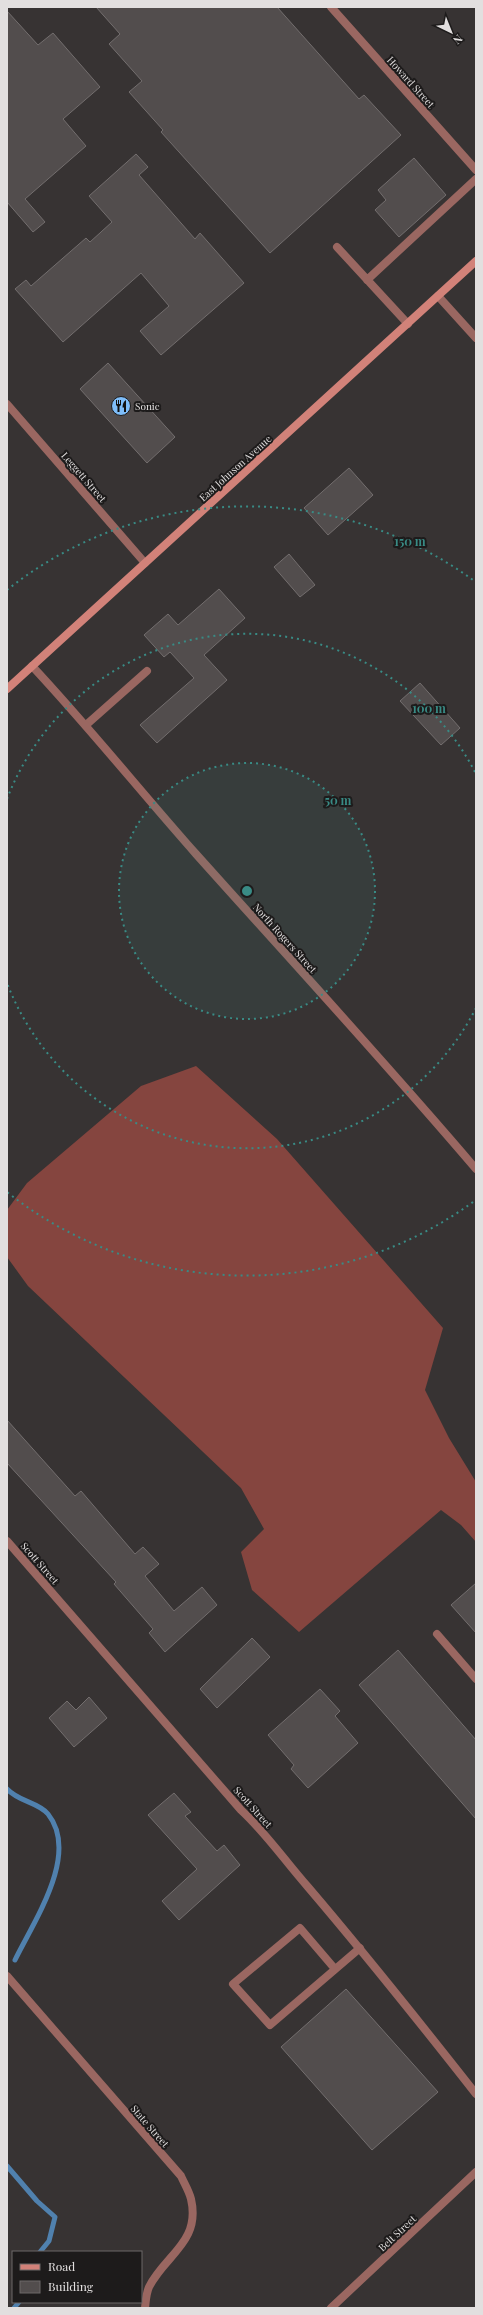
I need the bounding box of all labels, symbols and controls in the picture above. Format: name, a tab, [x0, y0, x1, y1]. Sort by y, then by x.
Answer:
north arrow	[431, 12, 471, 52]
text: N	[450, 31, 466, 48]
street label: Howard Street	[384, 53, 438, 111]
restaurant icon: Sonic	[110, 395, 132, 417]
place label: Sonic	[135, 399, 160, 413]
street label: East Johnson Avenue	[196, 432, 274, 504]
street label: Leggett Street	[58, 449, 110, 505]
text: 150 m	[394, 533, 426, 549]
text: 100 m	[412, 700, 446, 716]
text: 50 m	[325, 792, 352, 808]
centre of rings	[240, 884, 254, 898]
street label: North Rogers Street	[250, 900, 320, 976]
street label: Scott Street	[18, 1539, 63, 1587]
street label: Scott Street	[231, 1783, 276, 1831]
street label: State Street	[128, 2102, 173, 2151]
street label: Belt Street	[375, 2212, 419, 2254]
legend	[12, 2251, 142, 2303]
text: Road	[48, 2258, 75, 2274]
text: Building	[48, 2278, 94, 2294]

